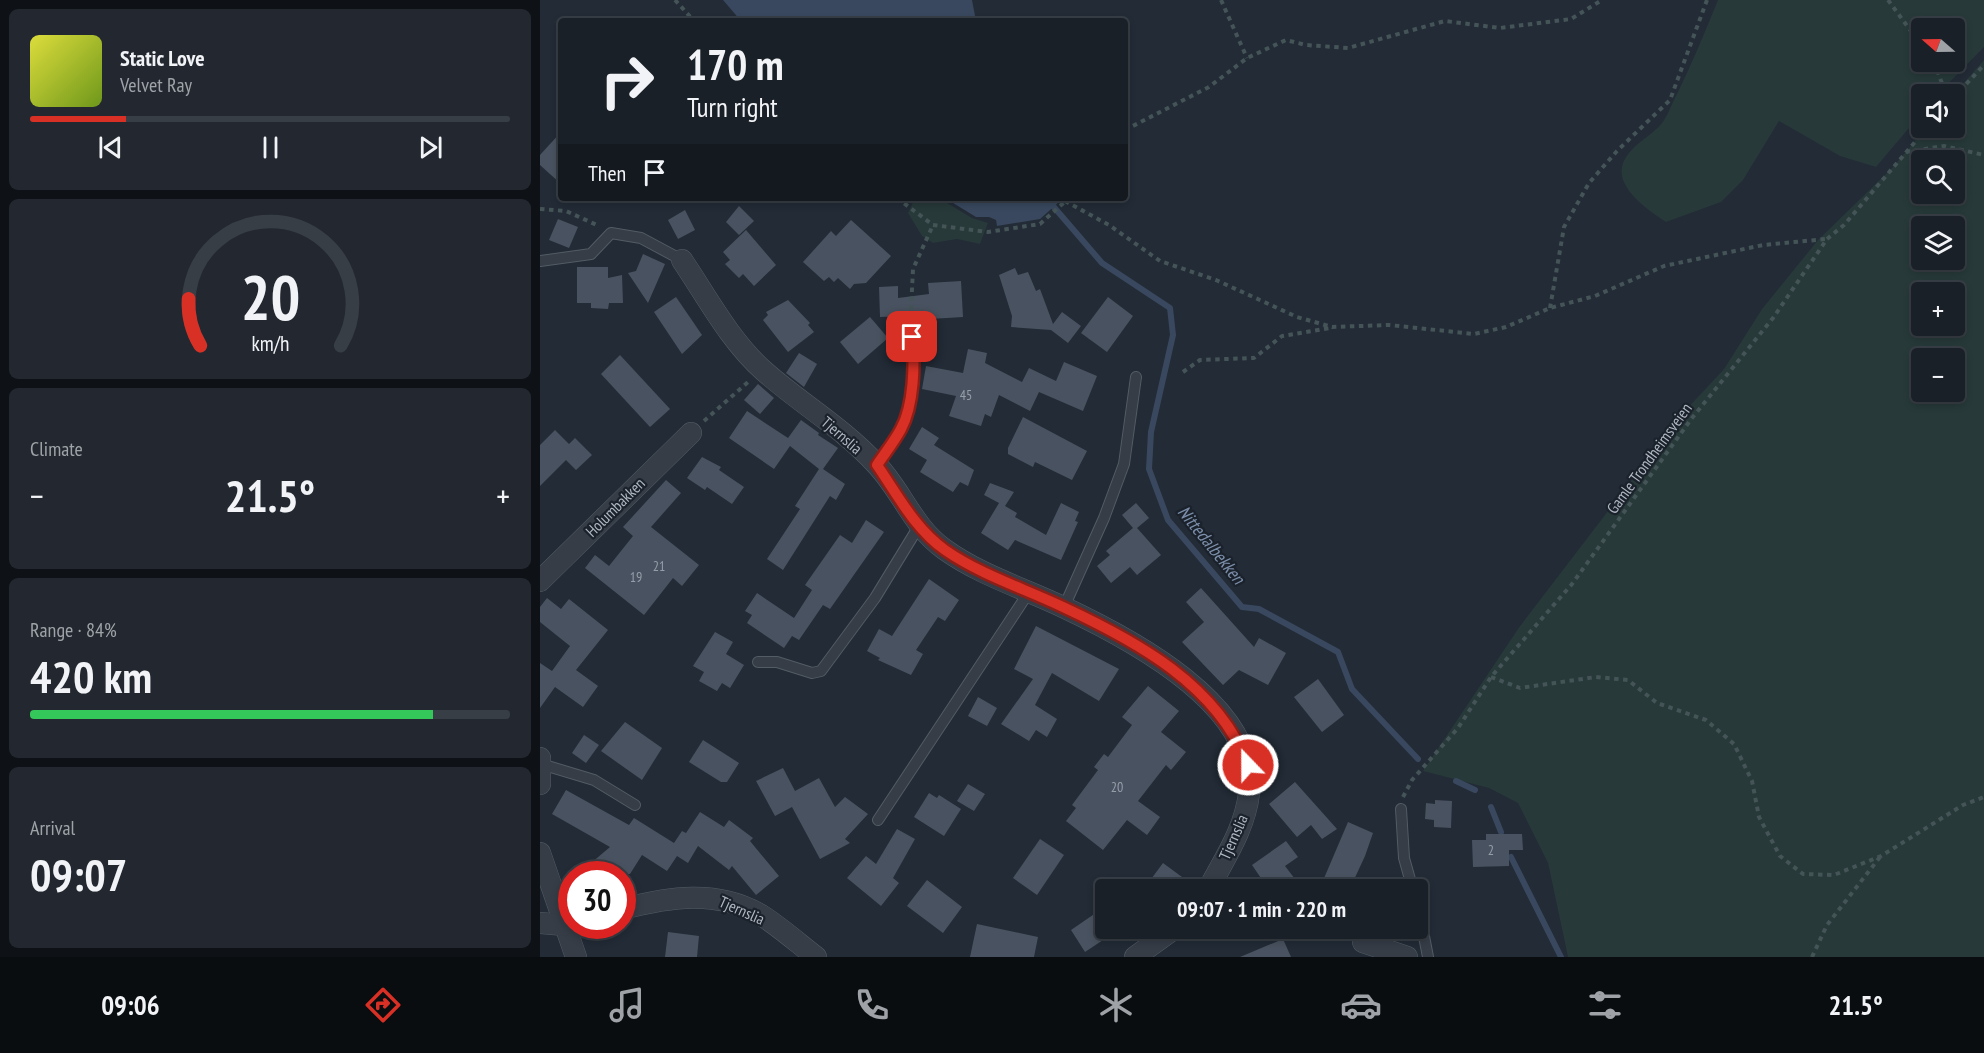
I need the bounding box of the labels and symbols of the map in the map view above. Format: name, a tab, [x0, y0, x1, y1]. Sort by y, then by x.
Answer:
north arrow	[1911, 18, 1965, 72]
pin	[886, 311, 937, 362]
house number: 45	[960, 386, 972, 404]
street label: Gamle Trondheimsveien	[1602, 399, 1696, 517]
street label: Tjernslia	[817, 412, 867, 458]
street label: Holumbakken	[581, 473, 649, 541]
water label: Nittedalbekken	[1173, 501, 1251, 589]
house number: 21	[653, 557, 665, 575]
house number: 19	[630, 568, 642, 586]
position arrow	[1216, 733, 1280, 797]
house number: 20	[1111, 778, 1123, 796]
street label: Tjernslia	[1214, 811, 1252, 863]
house number: 2	[1488, 841, 1494, 859]
speed limit sign: 30	[558, 861, 636, 939]
street label: Tjernslia	[716, 891, 768, 929]

